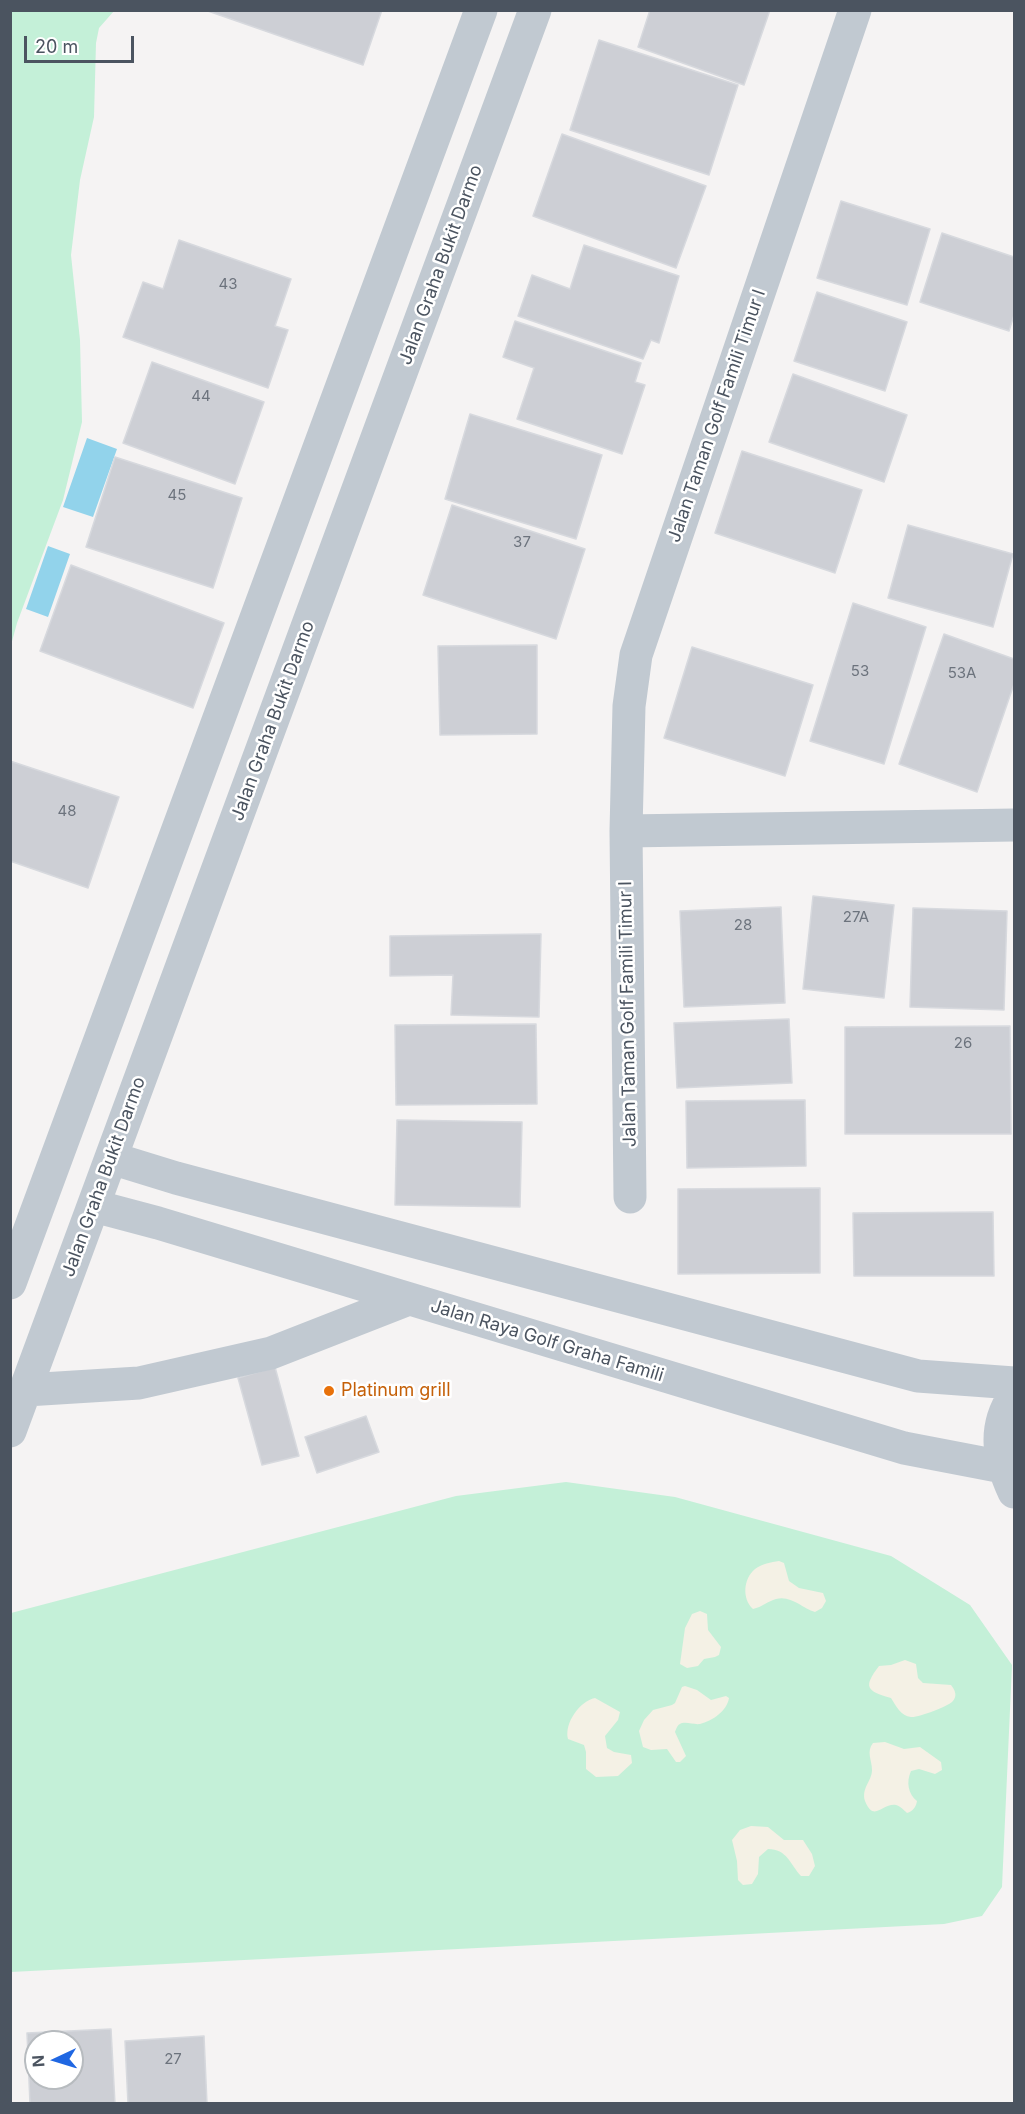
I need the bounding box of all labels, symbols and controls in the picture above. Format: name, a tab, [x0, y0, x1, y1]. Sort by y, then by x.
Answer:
scale bar	[27, 24, 136, 62]
text: 20 m	[35, 36, 78, 57]
street label: Jalan Graha Bukit Darmo	[395, 162, 487, 368]
house number: 43	[219, 275, 237, 293]
street label: Jalan Taman Golf Famili Timur I	[663, 287, 771, 545]
house number: 44	[191, 387, 211, 405]
house number: 45	[168, 486, 186, 504]
house number: 37	[513, 533, 531, 551]
street label: Jalan Graha Bukit Darmo	[227, 618, 319, 824]
house number: 53	[851, 662, 869, 680]
house number: 53A	[948, 664, 976, 682]
house number: 48	[58, 802, 76, 820]
street label: Jalan Taman Golf Famili Timur I	[615, 881, 641, 1147]
house number: 27A	[843, 908, 869, 926]
house number: 28	[734, 916, 752, 934]
house number: 26	[954, 1034, 972, 1052]
street label: Jalan Graha Bukit Darmo	[58, 1074, 150, 1280]
street label: Jalan Raya Golf Graha Famili	[428, 1295, 666, 1387]
place label: Platinum grill	[341, 1380, 450, 1402]
marker: Platinum grill	[322, 1384, 336, 1398]
north arrow	[24, 2030, 84, 2090]
house number: 27	[164, 2050, 182, 2068]
text: N	[28, 2054, 48, 2068]

